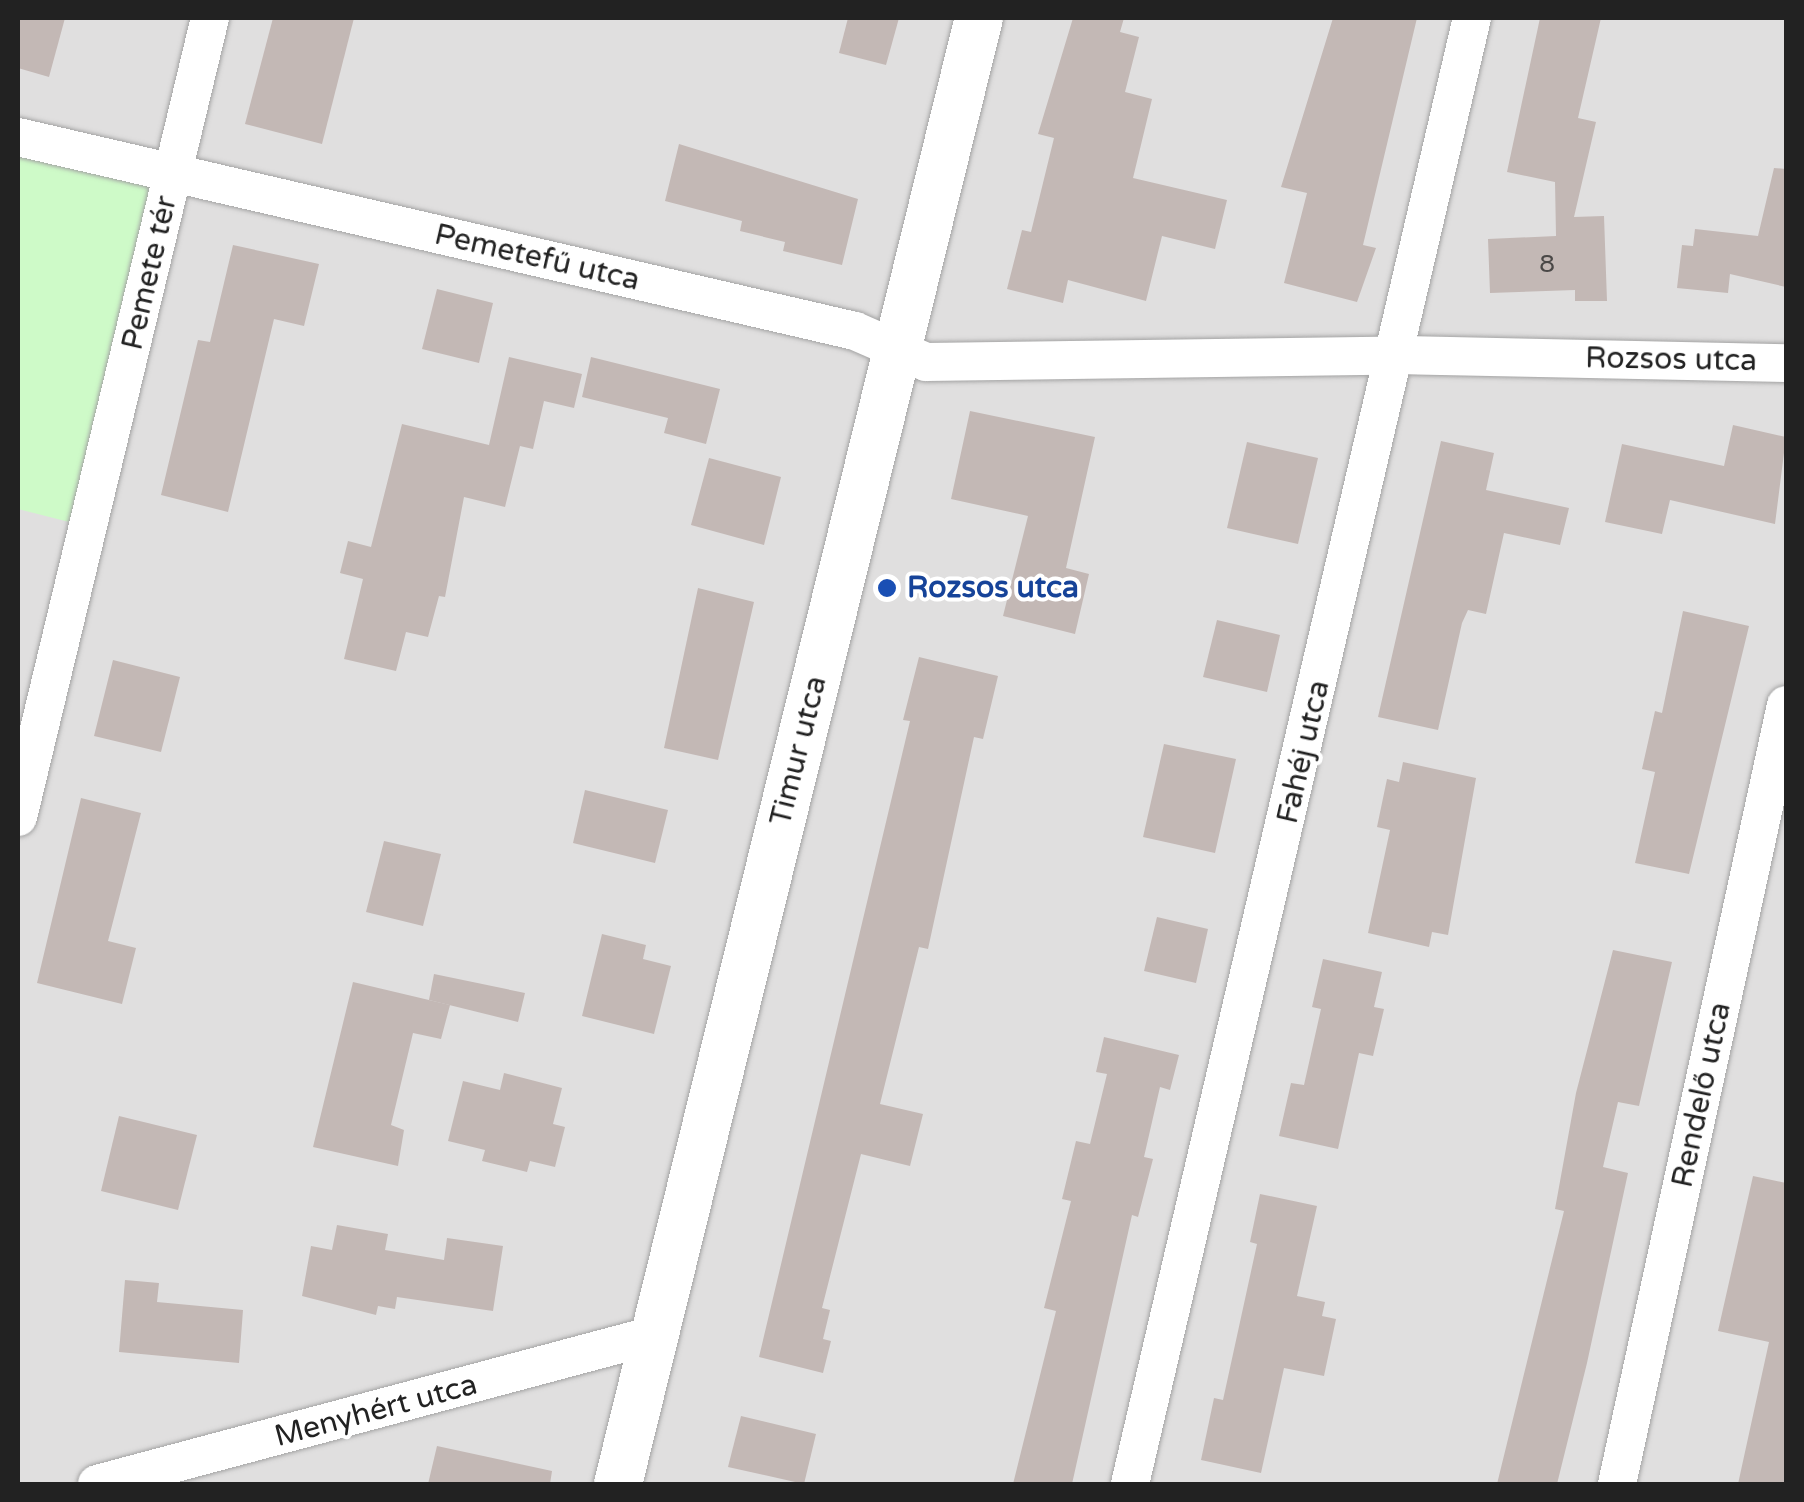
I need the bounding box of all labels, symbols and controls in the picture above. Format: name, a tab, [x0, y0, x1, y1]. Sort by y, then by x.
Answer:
street label: Pemete tér	[115, 192, 185, 354]
street label: Pemetefű utca	[431, 217, 643, 299]
house number: 8	[1539, 249, 1555, 279]
street label: Rozsos utca	[1585, 341, 1757, 379]
place label: Rozsos utca	[907, 570, 1079, 606]
marker: Rozsos utca	[876, 577, 898, 599]
street label: Timur utca	[763, 673, 835, 829]
street label: Fahéj utca	[1270, 677, 1338, 827]
street label: Rendelő utca	[1665, 999, 1739, 1191]
street label: Menyhért utca	[271, 1367, 481, 1455]

